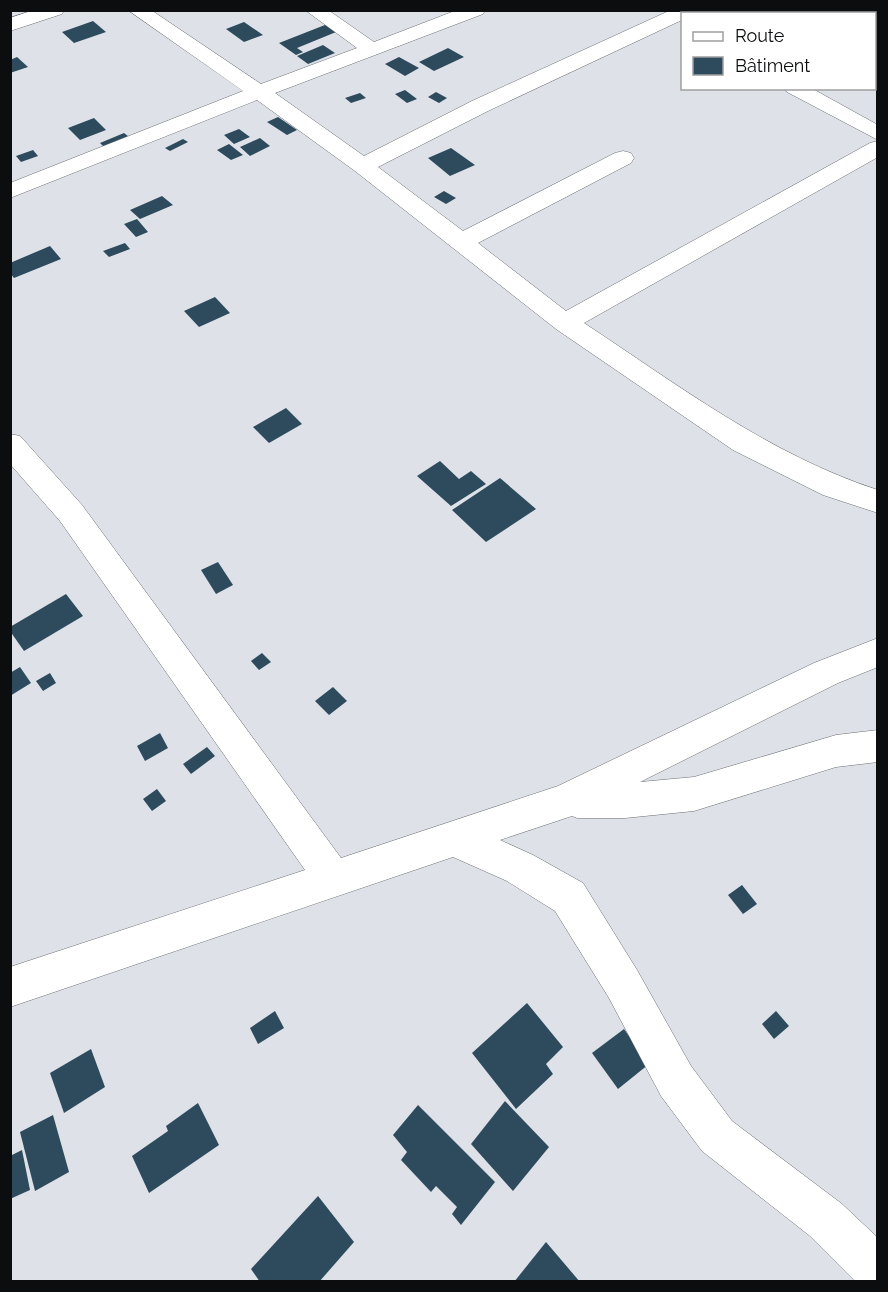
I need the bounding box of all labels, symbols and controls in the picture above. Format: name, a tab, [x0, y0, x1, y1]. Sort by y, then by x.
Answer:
legend	[681, 12, 876, 90]
text: Route	[735, 25, 785, 46]
text: Bâtiment	[735, 55, 810, 76]

